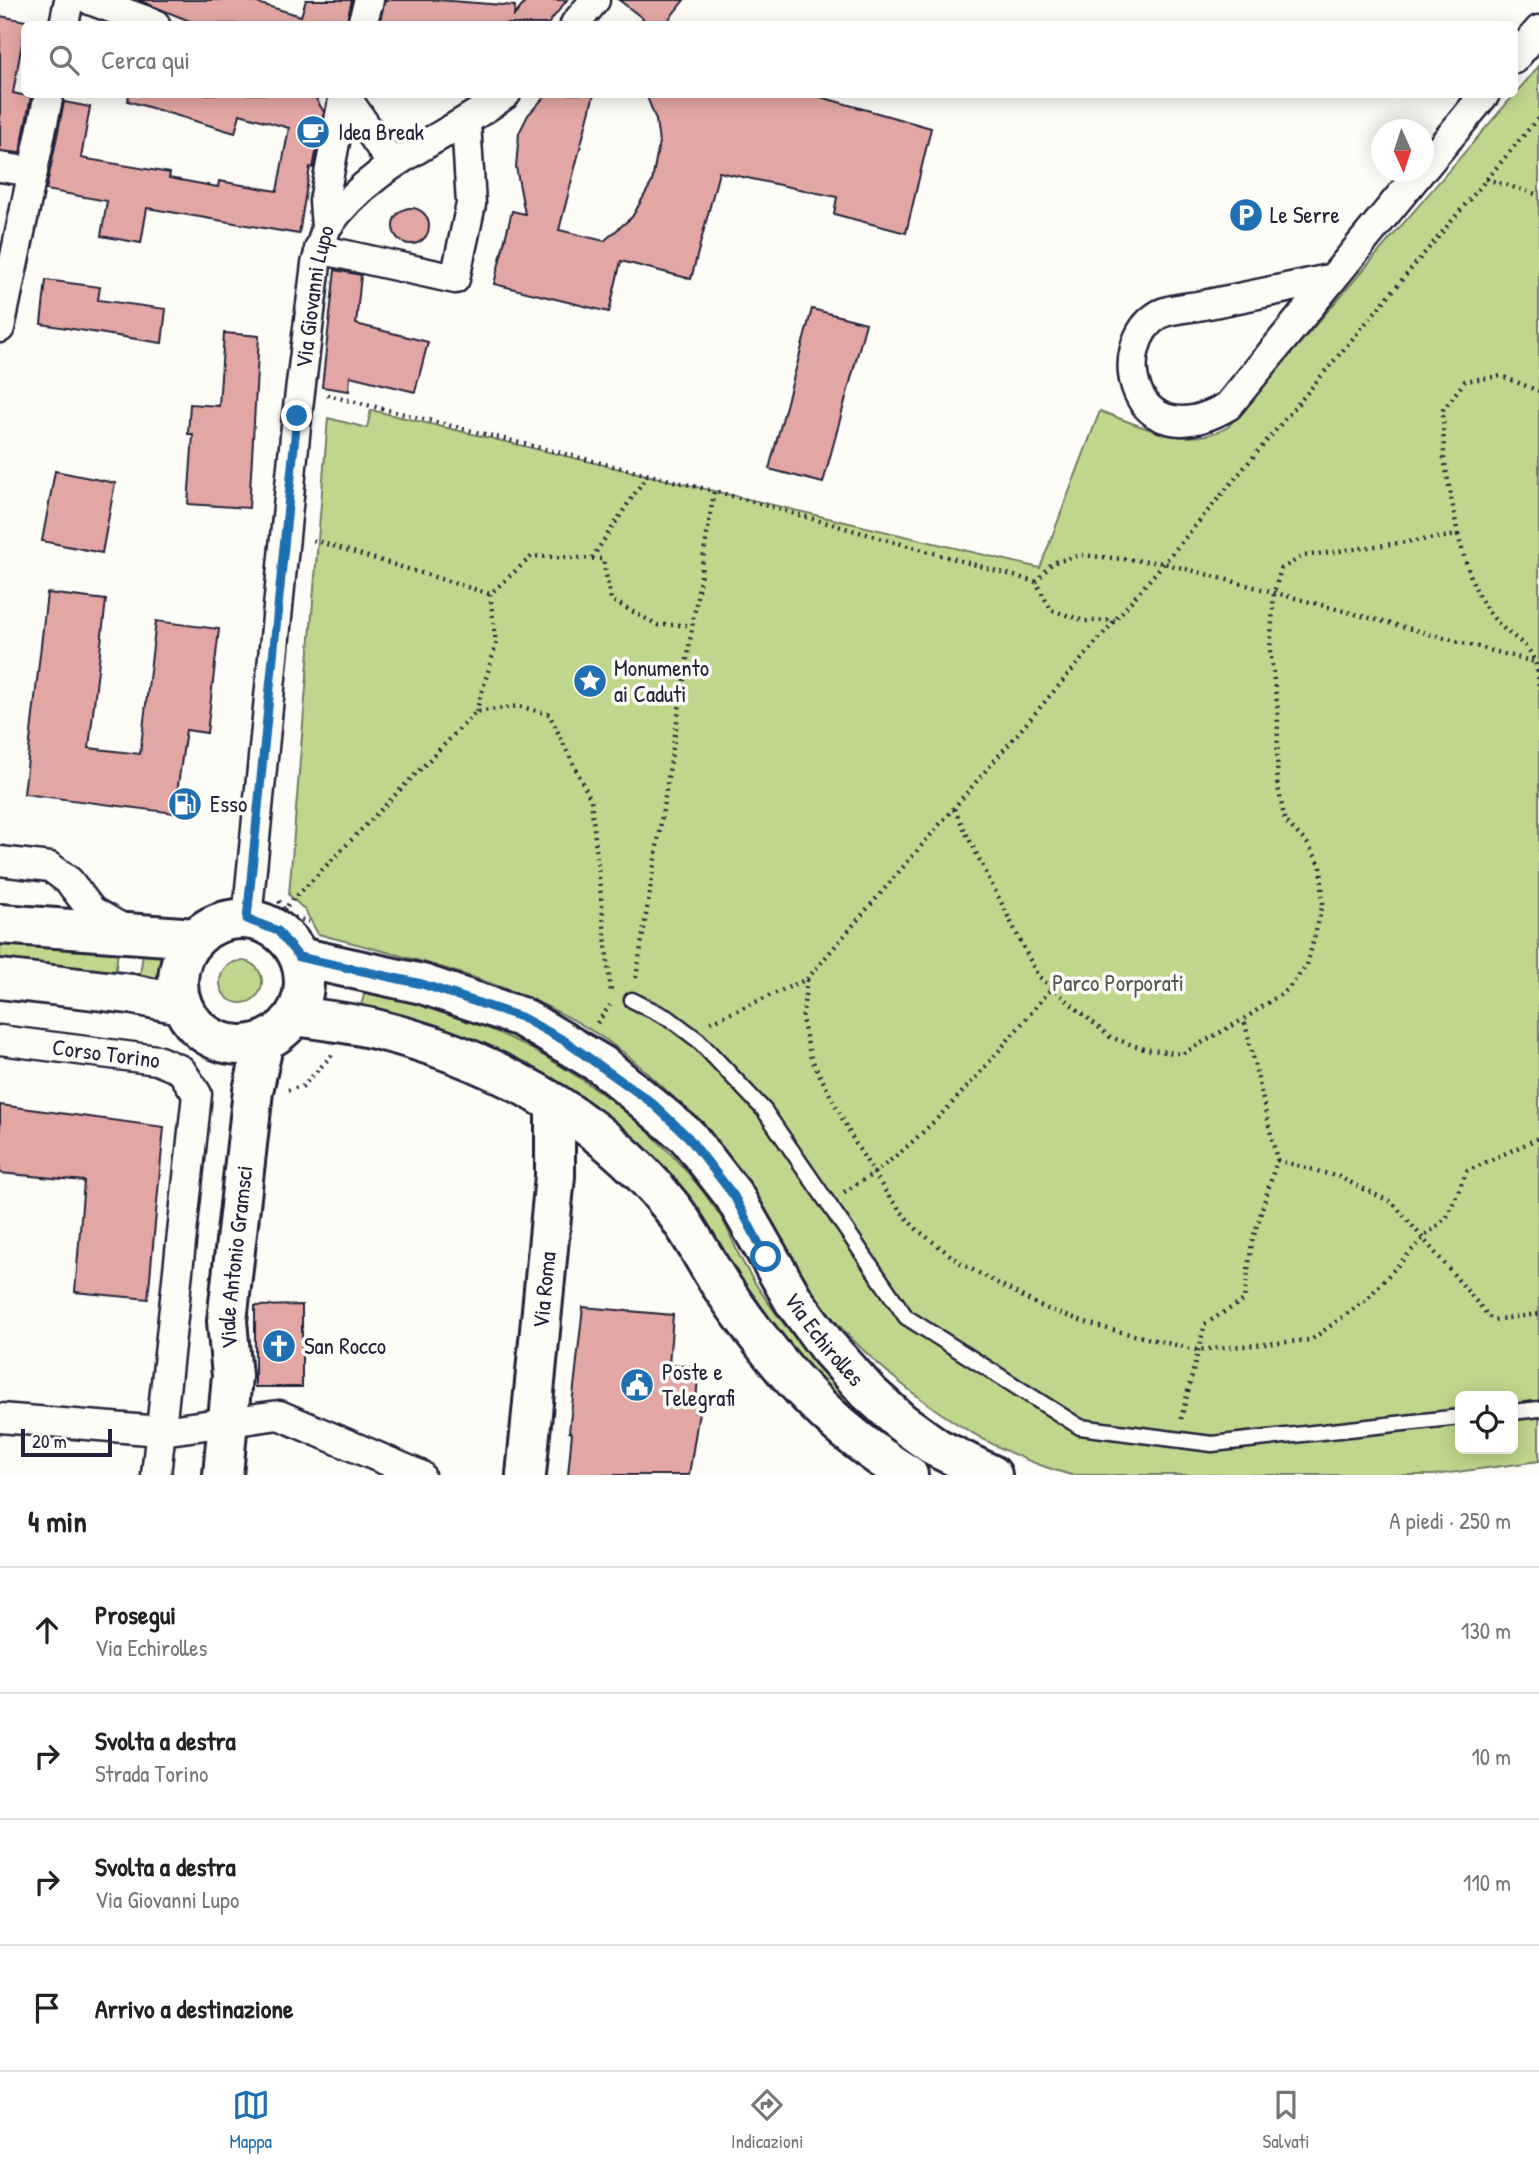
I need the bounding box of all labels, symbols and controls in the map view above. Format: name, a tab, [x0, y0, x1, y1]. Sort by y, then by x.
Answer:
search box	[21, 21, 1518, 98]
icon: search	[45, 41, 83, 79]
text: Cerca qui	[101, 42, 190, 77]
cafe icon: Idea Break	[294, 113, 332, 151]
place label: Idea Break	[338, 116, 425, 147]
north arrow	[1371, 119, 1434, 182]
parking icon: Le Serre	[1227, 196, 1265, 234]
place label: Le Serre	[1270, 199, 1340, 230]
street label: Via Giovanni Lupo	[287, 222, 341, 370]
route end	[281, 400, 312, 431]
place label: Monumento ai Caduti	[614, 652, 709, 709]
place icon: Monumento ai Caduti	[571, 662, 609, 700]
fuel station icon: Esso	[166, 785, 204, 823]
place label: Esso	[210, 788, 247, 819]
park label: Parco Porporati	[1052, 967, 1184, 998]
street label: Corso Torino	[51, 1031, 162, 1075]
street label: Viale Antonio Gramsci	[211, 1164, 259, 1350]
route start	[750, 1241, 781, 1272]
street label: Via Roma	[524, 1250, 563, 1330]
street label: Via Echirolles	[777, 1286, 872, 1393]
church icon: San Rocco	[260, 1327, 298, 1365]
place label: San Rocco	[304, 1330, 386, 1361]
place label: Poste e Telegrafi	[662, 1356, 735, 1413]
public building icon: Poste e Telegrafi	[618, 1366, 656, 1404]
map controls	[1455, 1391, 1518, 1454]
button: locate	[1455, 1391, 1518, 1454]
scale bar	[21, 1426, 112, 1458]
text: 20 m	[32, 1428, 67, 1454]
text: 4 min	[28, 1501, 87, 1541]
text: A piedi · 250 m	[1389, 1505, 1511, 1536]
text: Prosegui	[95, 1597, 176, 1632]
icon: ahead	[28, 1611, 66, 1649]
text: 130 m	[1461, 1615, 1511, 1646]
text: Via Echirolles	[95, 1632, 207, 1663]
text: Svolta a destra	[95, 1723, 236, 1758]
icon: right	[28, 1737, 66, 1775]
text: 10 m	[1471, 1741, 1511, 1772]
text: Strada Torino	[95, 1758, 208, 1789]
text: Svolta a destra	[95, 1849, 236, 1884]
icon: right	[28, 1863, 66, 1901]
text: 110 m	[1463, 1867, 1511, 1898]
text: Via Giovanni Lupo	[95, 1884, 239, 1915]
icon: arrive	[28, 1989, 66, 2027]
text: Arrivo a destinazione	[95, 1991, 293, 2026]
tab: Mappa	[230, 2086, 272, 2154]
tab: Indicazioni	[731, 2086, 803, 2154]
tab: Salvati	[1262, 2086, 1309, 2154]

